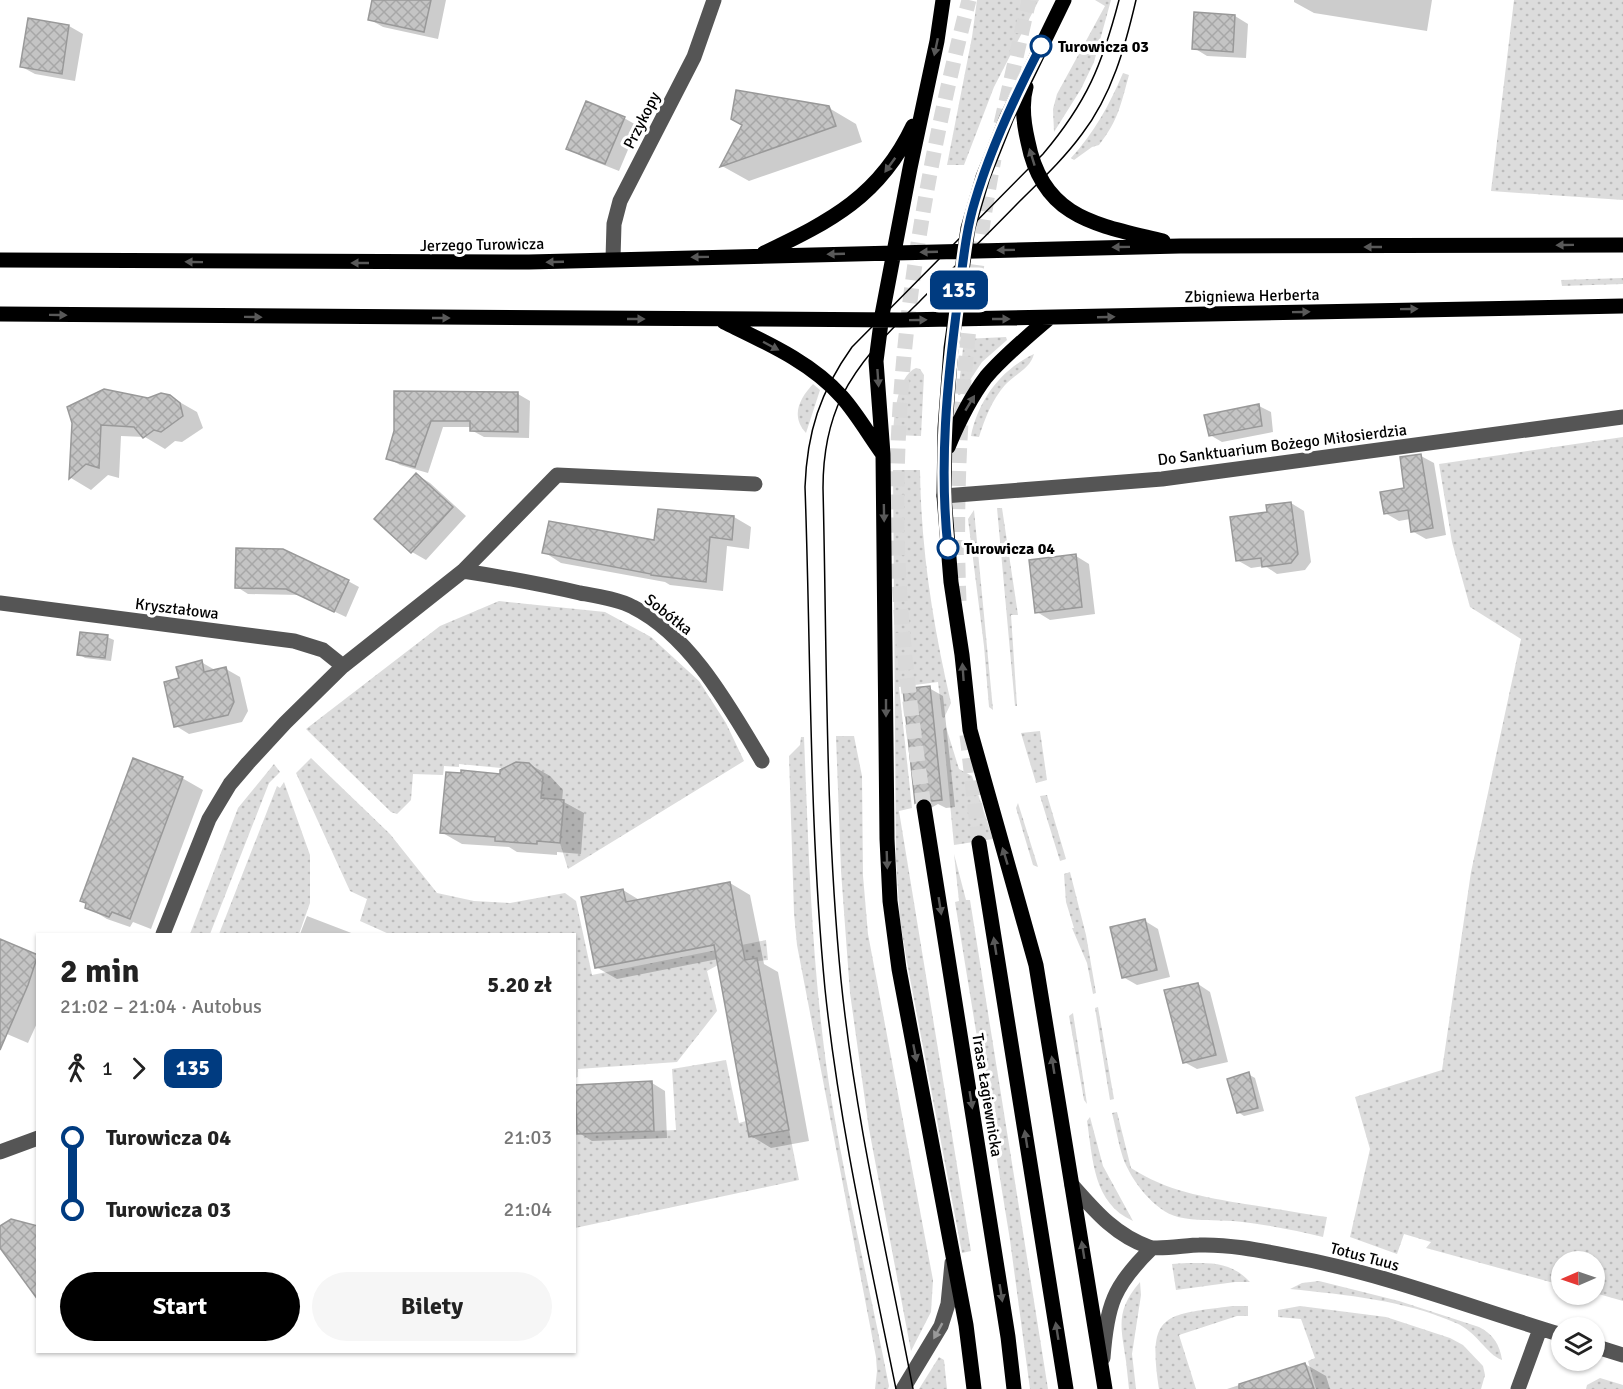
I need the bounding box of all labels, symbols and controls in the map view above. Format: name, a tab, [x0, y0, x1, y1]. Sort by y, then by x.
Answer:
marker: Turowicza 03	[1030, 35, 1052, 57]
place label: Turowicza 03	[1058, 37, 1149, 57]
one-way arrow	[931, 38, 940, 57]
street label: Przykopy	[619, 88, 665, 152]
one-way arrow	[1027, 148, 1036, 166]
one-way arrow	[884, 157, 896, 173]
street label: Jerzego Turowicza	[420, 234, 544, 256]
one-way arrow	[1555, 240, 1574, 250]
one-way arrow	[1112, 242, 1131, 252]
one-way arrow	[1364, 242, 1383, 252]
one-way arrow	[996, 245, 1015, 255]
one-way arrow	[920, 247, 939, 257]
one-way arrow	[826, 249, 845, 258]
one-way arrow	[691, 253, 710, 262]
one-way arrow	[184, 257, 203, 267]
one-way arrow	[545, 257, 564, 266]
one-way arrow	[350, 258, 369, 268]
line badge: 135	[924, 270, 994, 310]
text: 135	[942, 277, 976, 303]
street label: Zbigniewa Herberta	[1184, 285, 1320, 307]
one-way arrow	[1400, 305, 1419, 314]
one-way arrow	[1291, 307, 1310, 316]
one-way arrow	[49, 310, 68, 320]
one-way arrow	[244, 312, 263, 321]
one-way arrow	[1096, 312, 1115, 321]
one-way arrow	[431, 313, 450, 323]
one-way arrow	[626, 314, 645, 324]
one-way arrow	[992, 314, 1011, 324]
one-way arrow	[909, 315, 928, 325]
one-way arrow	[762, 340, 780, 350]
one-way arrow	[873, 369, 882, 388]
one-way arrow	[965, 395, 976, 411]
street label: Do Sanktuarium Bożego Miłosierdzia	[1156, 420, 1408, 470]
one-way arrow	[879, 503, 889, 522]
marker: Turowicza 04	[937, 537, 959, 559]
place label: Turowicza 04	[964, 539, 1055, 559]
street label: Sobótka	[640, 590, 696, 640]
street label: Kryształowa	[134, 594, 220, 624]
one-way arrow	[958, 662, 967, 681]
one-way arrow	[881, 698, 891, 717]
one-way arrow	[1000, 847, 1010, 865]
one-way arrow	[883, 851, 892, 870]
one-way arrow	[935, 897, 944, 916]
one-way arrow	[991, 936, 1000, 955]
text: 2 min	[60, 951, 140, 992]
text: 5.20 zł	[487, 971, 552, 998]
text: 21:02 – 21:04 · Autobus	[60, 994, 262, 1019]
street label: Trasa Łagiewnicka	[967, 1032, 1007, 1158]
one-way arrow	[911, 1044, 920, 1063]
icon: walk	[60, 1052, 93, 1085]
icon: forward	[122, 1052, 155, 1085]
text: 135	[176, 1055, 210, 1081]
one-way arrow	[1048, 1055, 1057, 1074]
text: 1	[102, 1056, 113, 1081]
one-way arrow	[966, 1091, 975, 1110]
text: Turowicza 04	[106, 1124, 231, 1151]
text: 21:03	[503, 1125, 552, 1150]
one-way arrow	[1022, 1129, 1031, 1148]
text: Turowicza 03	[106, 1196, 231, 1223]
text: 21:04	[503, 1197, 552, 1222]
street label: Totus Tuus	[1328, 1238, 1401, 1276]
one-way arrow	[1078, 1241, 1087, 1260]
north arrow	[1551, 1251, 1605, 1305]
map controls	[1551, 1251, 1605, 1371]
button: Start	[60, 1272, 300, 1341]
button: Bilety	[312, 1272, 552, 1341]
one-way arrow	[997, 1283, 1006, 1302]
button: layers	[1551, 1317, 1605, 1371]
one-way arrow	[1052, 1322, 1061, 1341]
one-way arrow	[933, 1323, 943, 1340]

